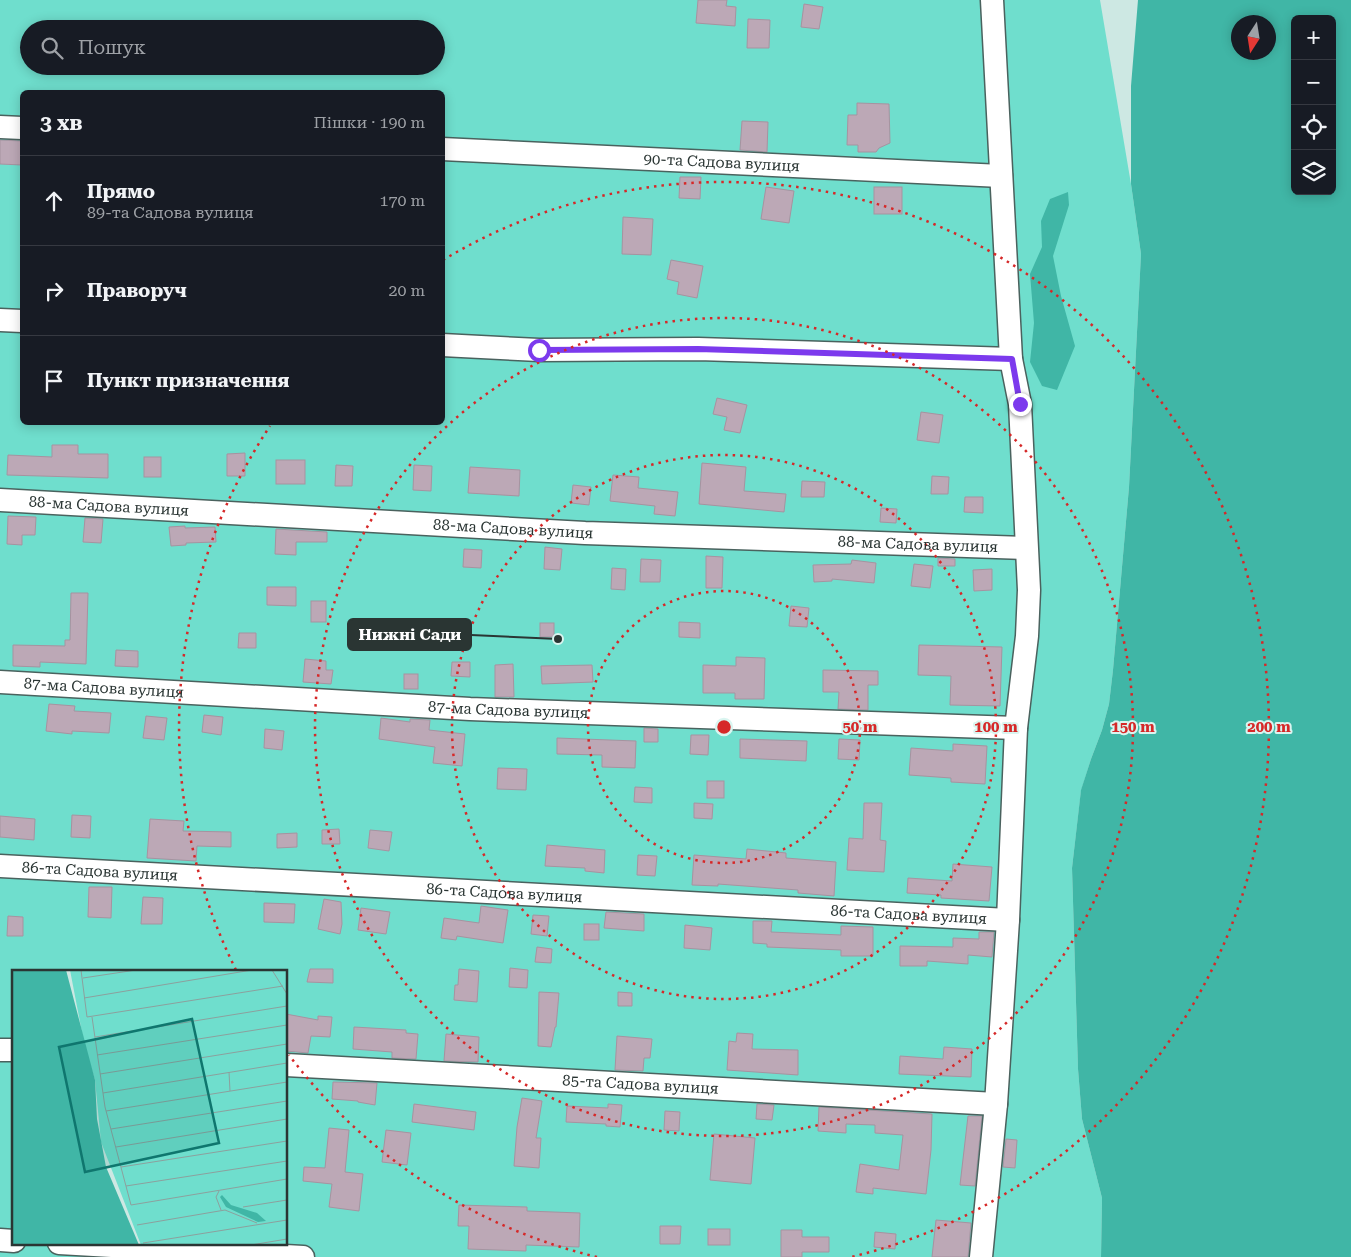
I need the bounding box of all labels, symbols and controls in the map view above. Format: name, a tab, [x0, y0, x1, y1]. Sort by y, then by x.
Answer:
north arrow	[1231, 15, 1276, 60]
map controls	[1291, 15, 1336, 195]
button: +	[1291, 15, 1336, 60]
search box	[20, 20, 445, 75]
icon: search	[38, 34, 66, 62]
text: Пошук	[78, 36, 146, 59]
button: −	[1291, 60, 1336, 105]
button: locate	[1291, 105, 1336, 150]
text: 3 хв	[40, 111, 83, 135]
text: Пішки · 190 m	[314, 113, 425, 132]
street label: 90-та Садова вулиця	[643, 150, 800, 175]
button: layers	[1291, 150, 1336, 195]
text: Прямо	[87, 180, 155, 203]
icon: ahead	[40, 187, 68, 215]
text: 170 m	[379, 191, 425, 210]
text: 89-та Садова вулиця	[87, 203, 254, 222]
icon: right	[40, 277, 68, 305]
text: Праворуч	[87, 279, 187, 302]
text: 20 m	[388, 281, 425, 300]
route start	[528, 339, 551, 362]
icon: arrive	[40, 367, 68, 395]
text: Пункт призначення	[87, 369, 289, 392]
route end	[1009, 393, 1032, 416]
street label: 88-ма Садова вулиця	[28, 493, 189, 520]
street label: 88-ма Садова вулиця	[433, 515, 594, 542]
street label: 88-ма Садова вулиця	[837, 533, 998, 556]
callout: Нижні Сади	[348, 619, 471, 650]
text: Нижні Сади	[359, 625, 461, 644]
street label: 87-ма Садова вулиця	[23, 674, 184, 702]
street label: 87-ма Садова вулиця	[428, 698, 589, 722]
centre of rings	[715, 718, 733, 736]
text: 50 m	[842, 718, 878, 736]
text: 100 m	[974, 718, 1018, 736]
text: 150 m	[1111, 718, 1155, 736]
text: 200 m	[1247, 718, 1291, 736]
street label: 86-та Садова вулиця	[21, 858, 178, 885]
street label: 86-та Садова вулиця	[426, 880, 583, 906]
street label: 86-та Садова вулиця	[830, 902, 987, 928]
inset map	[12, 970, 288, 1244]
street label: 85-та Садова вулиця	[562, 1071, 719, 1098]

